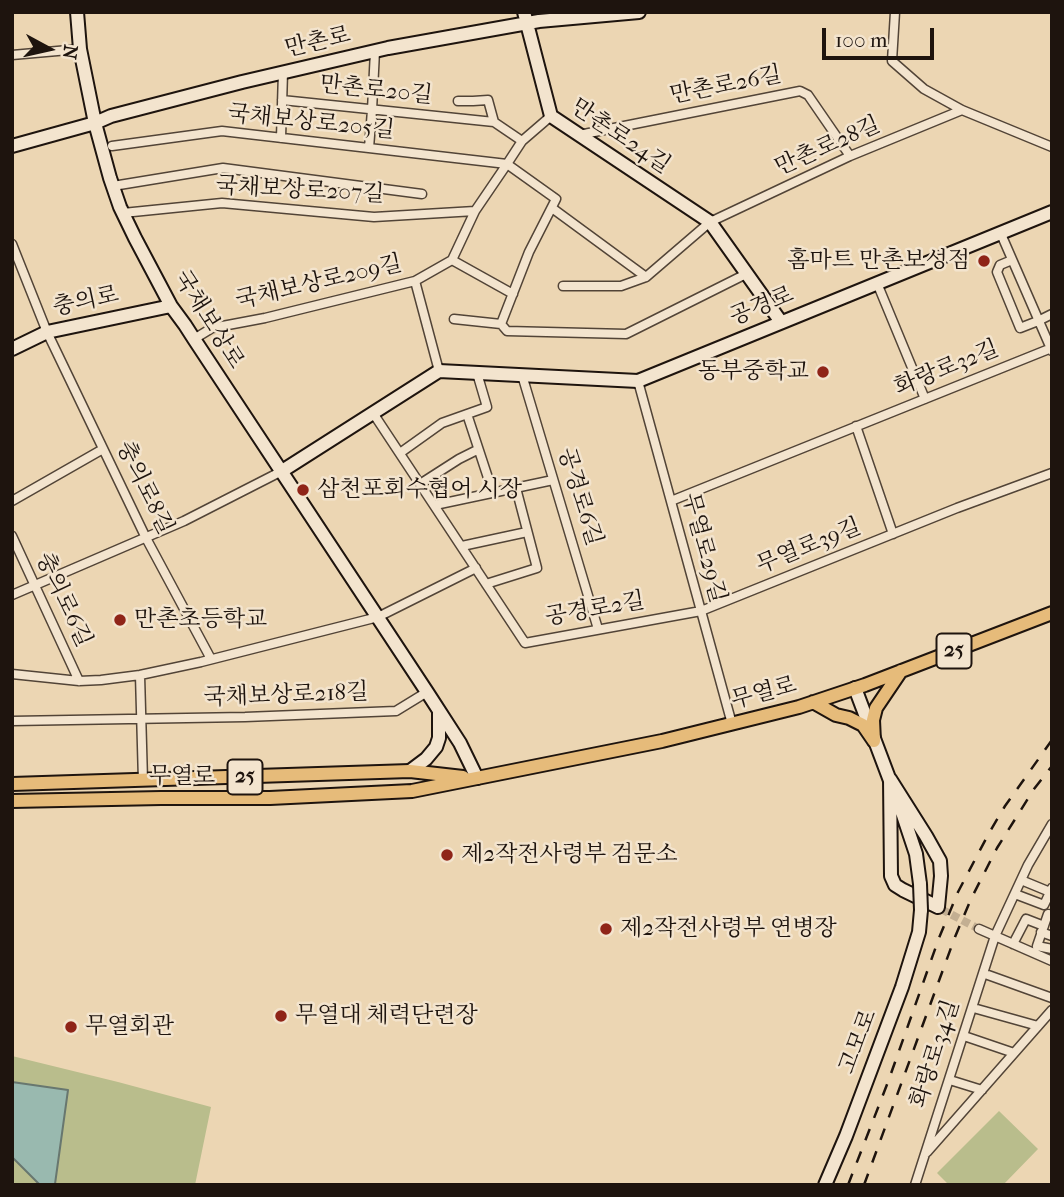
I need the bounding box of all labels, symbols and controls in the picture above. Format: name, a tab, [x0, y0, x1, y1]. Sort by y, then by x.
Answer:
north arrow	[14, 14, 84, 84]
scale bar	[826, 14, 938, 58]
street label: 만촌로	[282, 22, 354, 64]
text: 100 m	[835, 28, 888, 52]
text: N	[58, 43, 82, 61]
street label: 만촌로26길	[668, 62, 784, 110]
street label: 만촌로20길	[318, 71, 434, 111]
street label: 만촌로24길	[565, 94, 675, 180]
street label: 국채보상로205길	[226, 101, 396, 145]
street label: 만촌로28길	[771, 112, 885, 182]
street label: 국채보상로207길	[215, 173, 385, 209]
place label: 홈마트 만촌보성점	[787, 247, 970, 275]
street label: 국채보상로209길	[233, 250, 405, 316]
marker: 홈마트 만촌보성점	[976, 253, 992, 269]
street label: 국채보상로	[167, 266, 249, 374]
street label: 충의로	[51, 282, 121, 322]
street label: 공경로	[726, 282, 798, 332]
street label: 화랑로32길	[891, 336, 1003, 402]
place label: 동부중학교	[698, 358, 809, 386]
marker: 동부중학교	[815, 364, 831, 380]
street label: 충의로8길	[110, 437, 178, 539]
street label: 공경로6길	[551, 445, 607, 549]
place label: 삼천포회수협어 시장	[317, 476, 522, 504]
marker: 삼천포회수협어 시장	[295, 482, 311, 498]
street label: 무열로29길	[675, 490, 731, 606]
street label: 무열로39길	[753, 514, 865, 580]
street label: 충의로6길	[29, 548, 97, 652]
street label: 공경로2길	[543, 588, 647, 632]
place label: 만촌초등학교	[134, 606, 267, 634]
marker: 만촌초등학교	[112, 612, 128, 628]
road number: 25	[936, 634, 972, 668]
street label: 무열로	[728, 672, 800, 716]
street label: 국채보상로218길	[203, 679, 369, 713]
road number: 25	[228, 760, 262, 794]
street label: 무열로	[149, 763, 215, 791]
place label: 제2작전사령부 검문소	[461, 841, 678, 869]
marker: 제2작전사령부 검문소	[439, 847, 455, 863]
place label: 제2작전사령부 연병장	[620, 915, 837, 943]
marker: 제2작전사령부 연병장	[598, 921, 614, 937]
street label: 화랑로34길	[906, 997, 966, 1111]
place label: 무열대 체력단련장	[295, 1002, 478, 1030]
street label: 고모로	[834, 1006, 884, 1078]
marker: 무열대 체력단련장	[273, 1008, 289, 1024]
place label: 무열회관	[85, 1013, 174, 1041]
marker: 무열회관	[63, 1019, 79, 1035]

